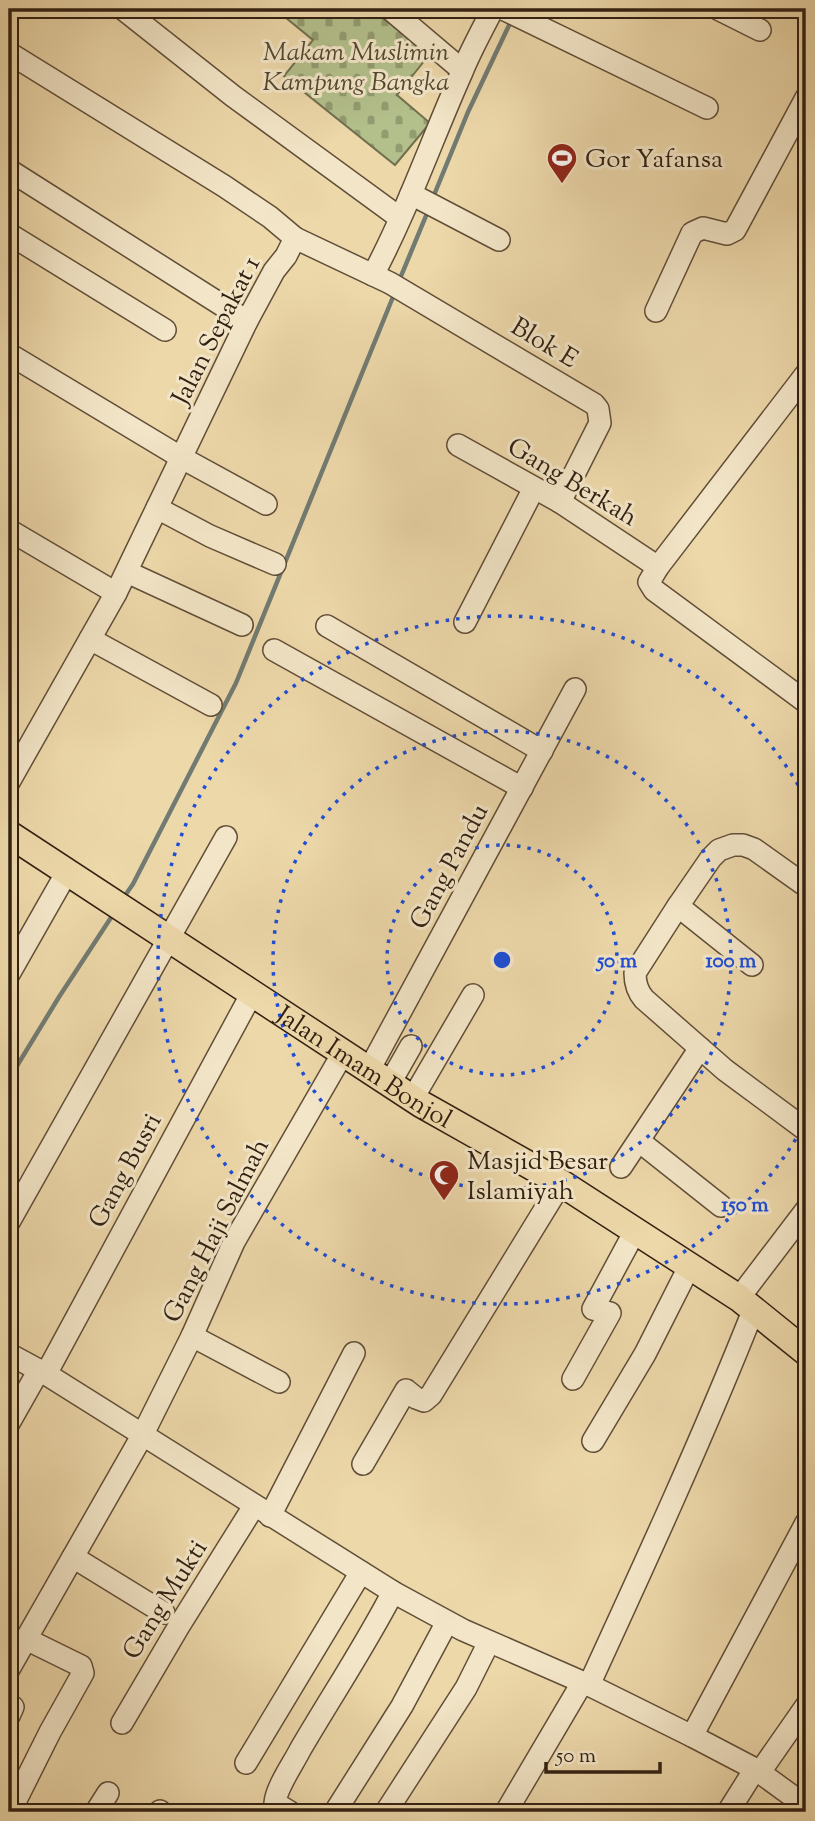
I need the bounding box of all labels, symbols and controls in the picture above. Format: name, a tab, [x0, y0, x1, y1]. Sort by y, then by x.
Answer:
park label: Makam Muslimin Kampung Bangka	[263, 35, 450, 102]
sports icon: Gor Yafansa	[545, 141, 579, 185]
place label: Gor Yafansa	[585, 142, 723, 179]
street label: Jalan Sepakat 1	[163, 250, 271, 414]
street label: Blok E	[503, 310, 585, 379]
street label: Gang Berkah	[500, 430, 644, 537]
street label: Gang Pandu	[402, 798, 499, 937]
text: 50 m	[595, 947, 638, 977]
text: 100 m	[706, 947, 757, 977]
centre of rings	[490, 948, 514, 972]
street label: Jalan Imam Bonjol	[266, 997, 458, 1139]
street label: Gang Busri	[80, 1107, 172, 1235]
street label: Gang Haji Salmah	[155, 1133, 280, 1330]
place label: Masjid Besar Islamiyah	[467, 1144, 608, 1211]
mosque icon: Masjid Besar Islamiyah	[427, 1158, 461, 1202]
text: 150 m	[721, 1191, 769, 1221]
street label: Gang Mukti	[115, 1533, 218, 1667]
scale bar	[546, 1730, 659, 1774]
text: 50 m	[555, 1742, 596, 1772]

